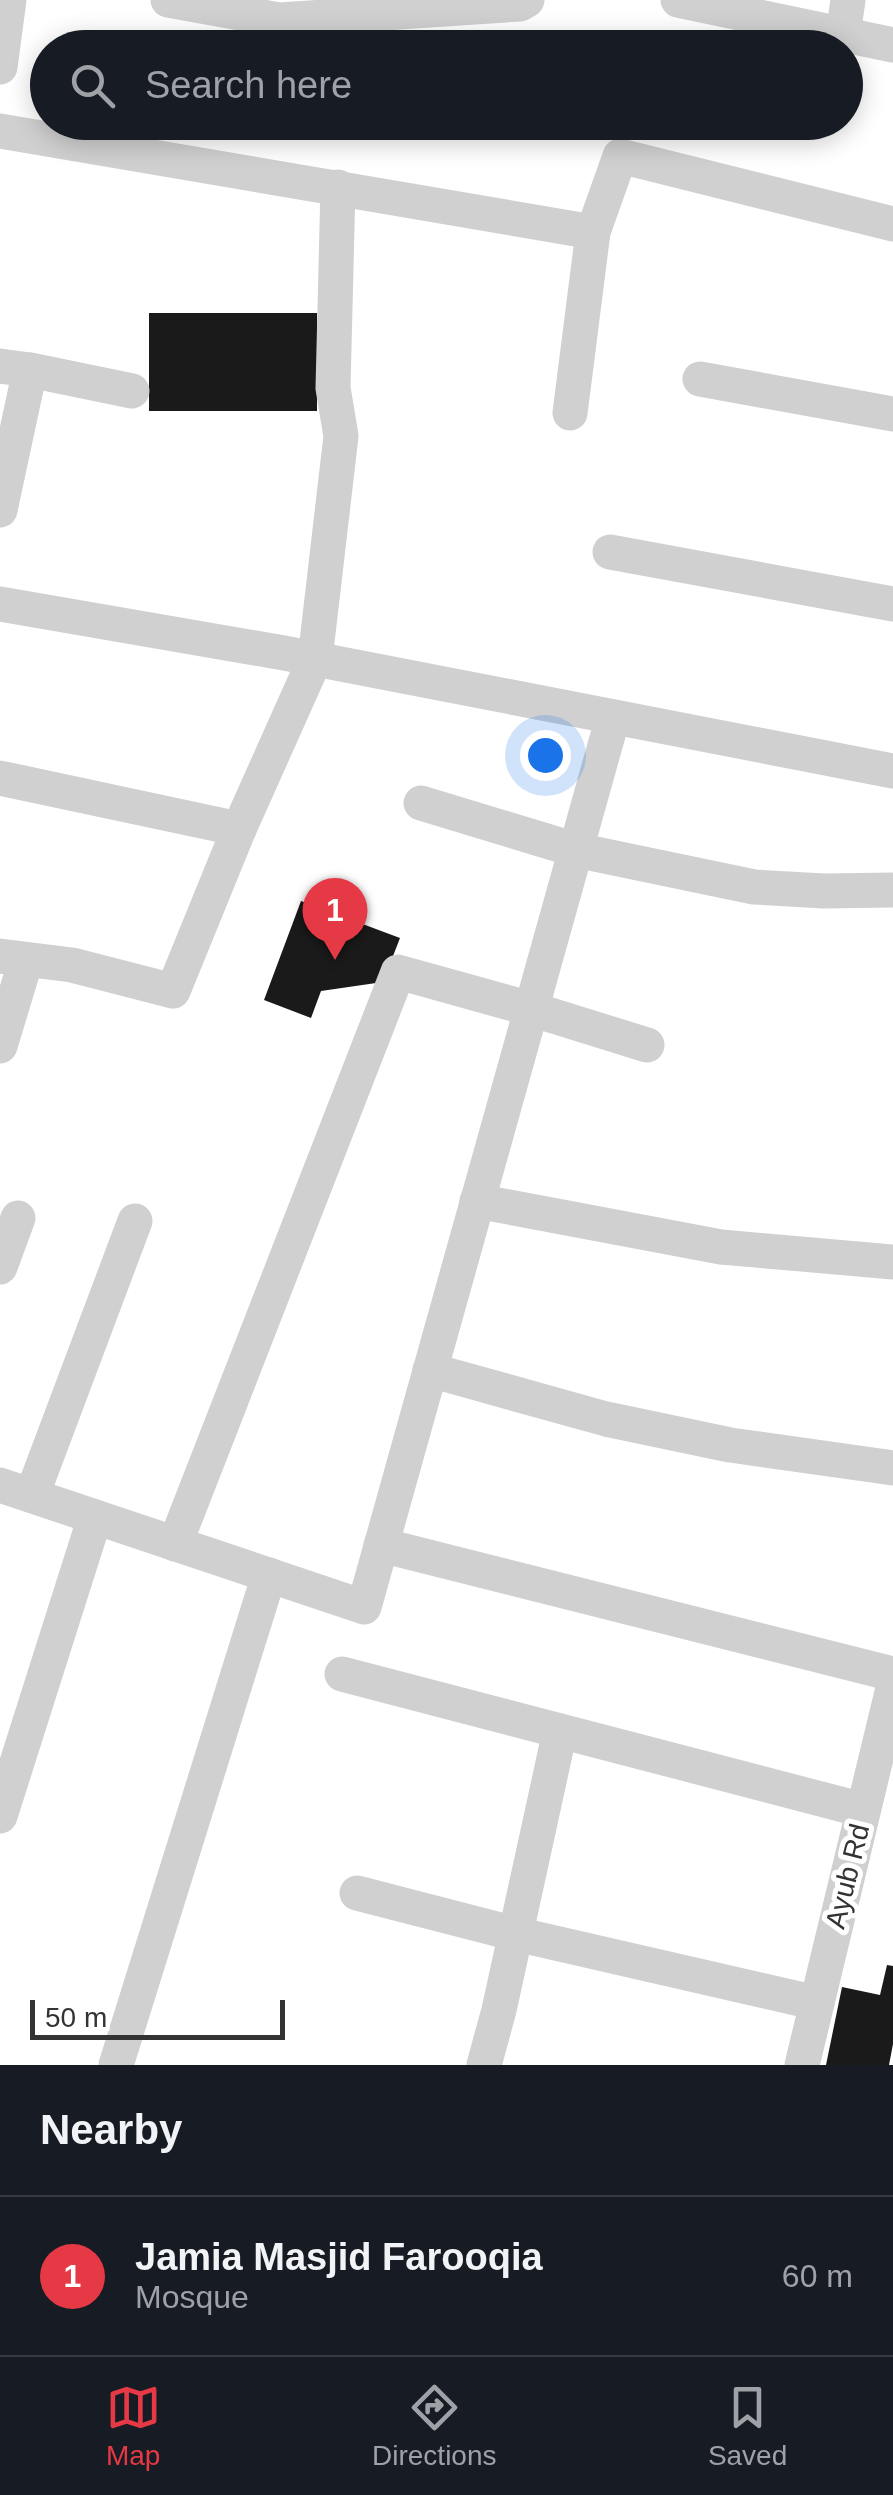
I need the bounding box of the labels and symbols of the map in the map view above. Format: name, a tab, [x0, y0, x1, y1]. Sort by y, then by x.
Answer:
your location	[520, 730, 571, 781]
pin: 1	[302, 878, 368, 960]
street label: Ayub Rd	[820, 1821, 875, 1932]
scale bar	[30, 1995, 285, 2040]

